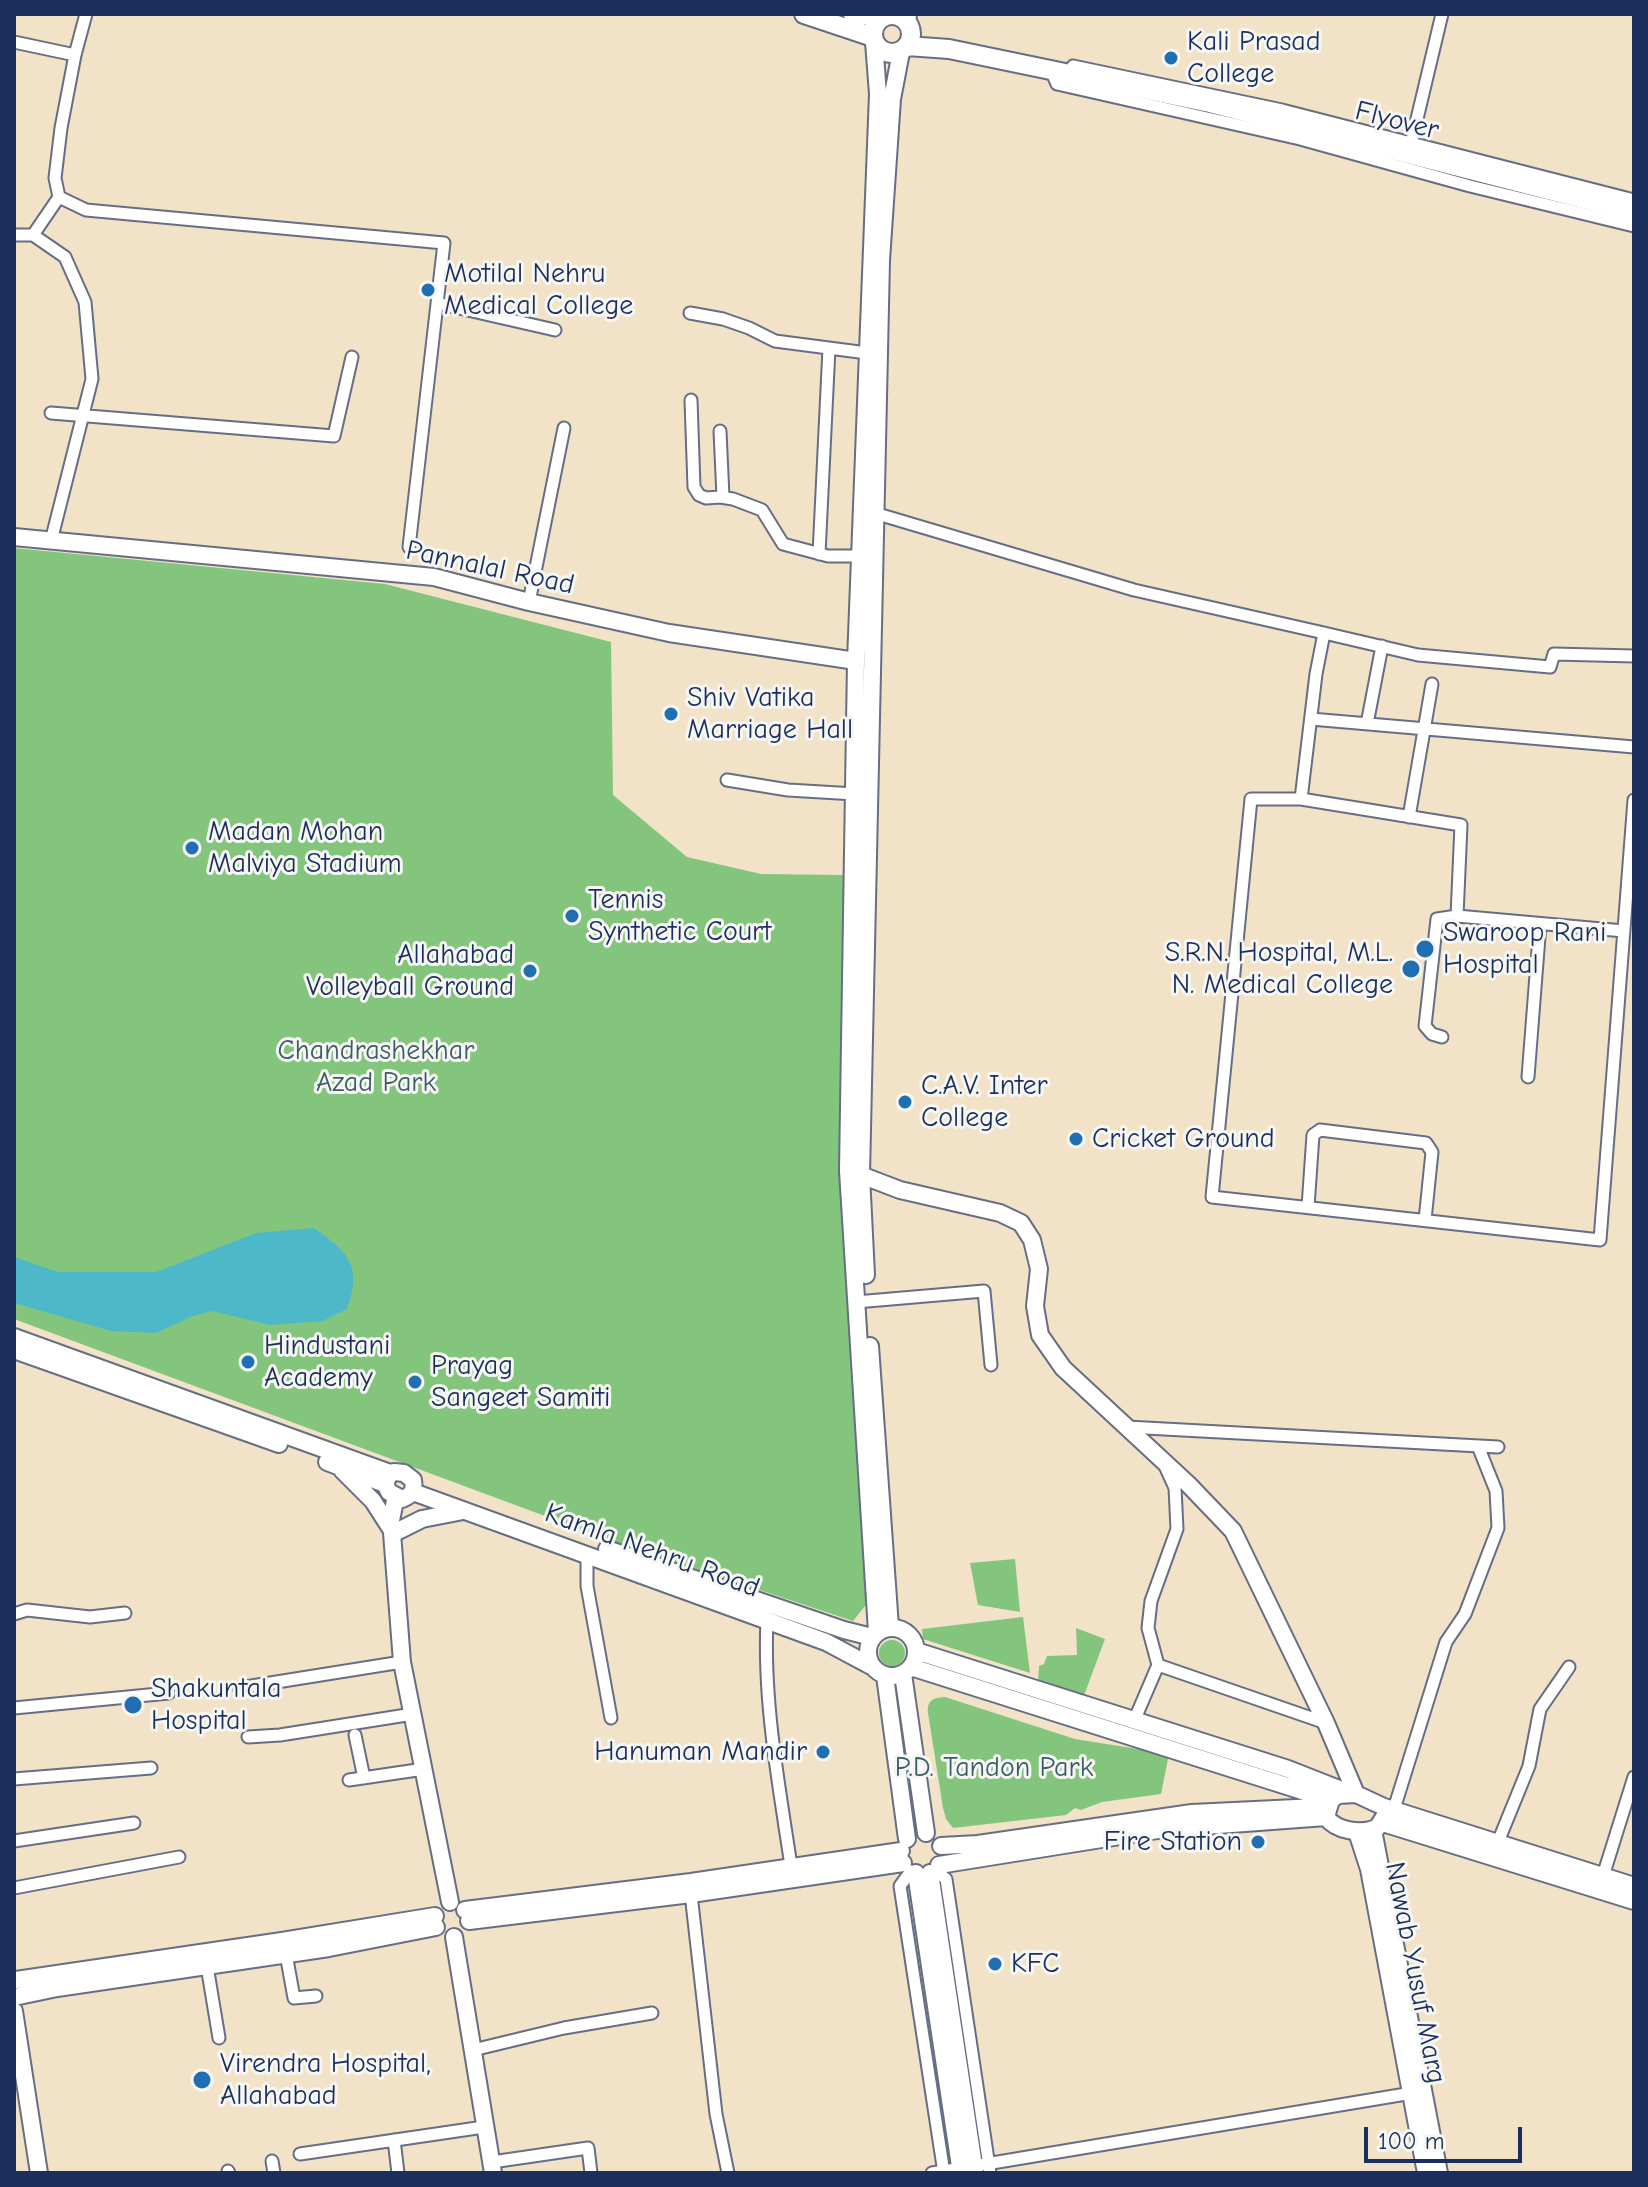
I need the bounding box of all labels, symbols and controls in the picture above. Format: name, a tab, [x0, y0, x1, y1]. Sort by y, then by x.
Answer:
place label: Kali Prasad College	[1187, 25, 1321, 91]
marker: Kali Prasad College	[1162, 49, 1180, 67]
street label: Flyover	[1352, 94, 1442, 148]
place label: Motilal Nehru Medical College	[444, 257, 633, 323]
marker: Motilal Nehru Medical College	[419, 281, 437, 299]
street label: Pannalal Road	[403, 534, 577, 602]
place label: Shiv Vatika Marriage Hall	[687, 681, 853, 747]
marker: Shiv Vatika Marriage Hall	[662, 705, 680, 723]
place label: Madan Mohan Malviya Stadium	[208, 815, 402, 881]
marker: Madan Mohan Malviya Stadium	[183, 839, 201, 857]
place label: Tennis Synthetic Court	[588, 883, 771, 949]
marker: Tennis Synthetic Court	[563, 907, 581, 925]
place label: Swaroop Rani Hospital	[1443, 916, 1606, 982]
place label: S.R.N. Hospital, M.L. N. Medical College	[1165, 936, 1393, 1002]
place label: Allahabad Volleyball Ground	[306, 938, 514, 1004]
marker: Swaroop Rani Hospital	[1414, 938, 1436, 960]
marker: S.R.N. Hospital, M.L. N. Medical College	[1400, 958, 1422, 980]
marker: Allahabad Volleyball Ground	[521, 962, 539, 980]
park label: Chandrashekhar Azad Park	[278, 1034, 474, 1100]
place label: C.A.V. Inter College	[921, 1069, 1048, 1135]
marker: C.A.V. Inter College	[896, 1093, 914, 1111]
place label: Cricket Ground	[1092, 1122, 1275, 1156]
marker: Cricket Ground	[1067, 1130, 1085, 1148]
place label: Hindustani Academy	[264, 1329, 390, 1395]
place label: Prayag Sangeet Samiti	[431, 1349, 610, 1415]
marker: Hindustani Academy	[239, 1353, 257, 1371]
marker: Prayag Sangeet Samiti	[406, 1373, 424, 1391]
street label: Kamla Nehru Road	[540, 1497, 764, 1605]
place label: Shakuntala Hospital	[151, 1672, 281, 1738]
marker: Shakuntala Hospital	[122, 1694, 144, 1716]
place label: Hanuman Mandir	[594, 1735, 807, 1769]
marker: Hanuman Mandir	[814, 1743, 832, 1761]
park label: P.D. Tandon Park	[895, 1751, 1093, 1785]
place label: Fire Station	[1104, 1825, 1242, 1859]
marker: Fire Station	[1249, 1833, 1267, 1851]
street label: Nawab Yusuf Marg	[1377, 1859, 1453, 2087]
place label: KFC	[1011, 1947, 1059, 1981]
marker: KFC	[986, 1955, 1004, 1973]
place label: Virendra Hospital, Allahabad	[220, 2047, 431, 2113]
marker: Virendra Hospital, Allahabad	[191, 2069, 213, 2091]
scale bar	[1368, 2111, 1526, 2161]
text: 100 m	[1378, 2127, 1445, 2155]

